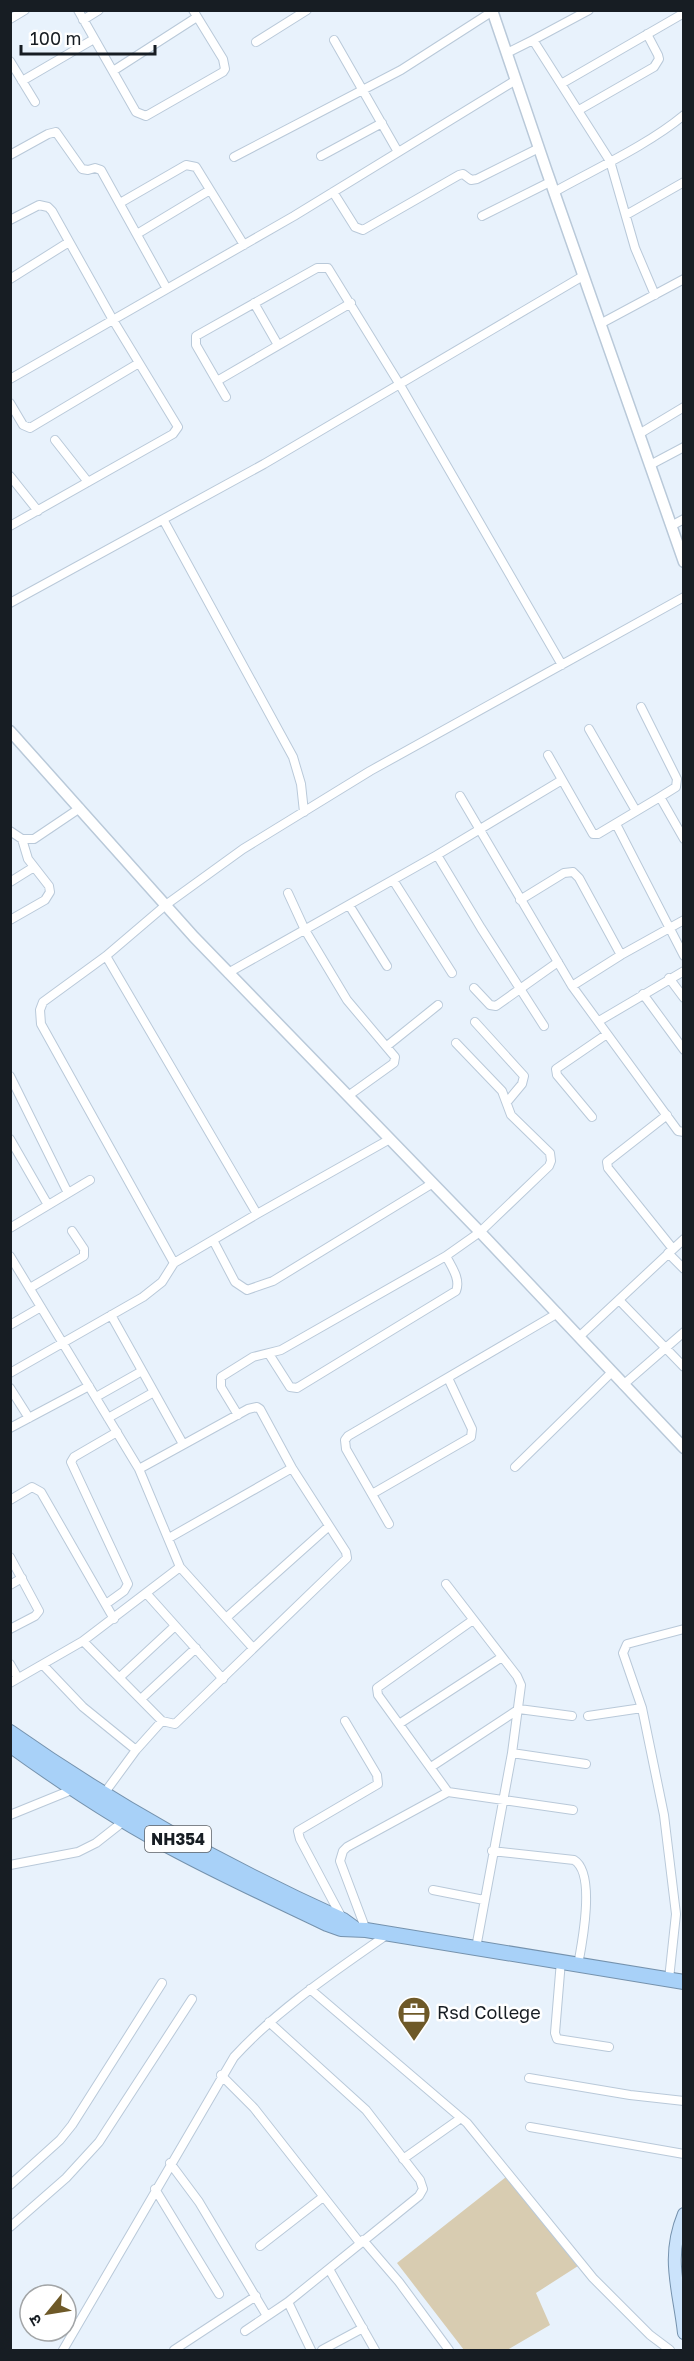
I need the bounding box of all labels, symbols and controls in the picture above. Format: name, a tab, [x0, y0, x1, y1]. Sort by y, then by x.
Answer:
scale bar	[21, 18, 154, 56]
text: 100 m	[30, 27, 81, 49]
road number: NH354	[145, 1826, 211, 1852]
office icon: Rsd College	[396, 1995, 432, 2042]
place label: Rsd College	[437, 2001, 541, 2023]
north arrow	[18, 2283, 78, 2343]
text: उ	[24, 2311, 46, 2330]

